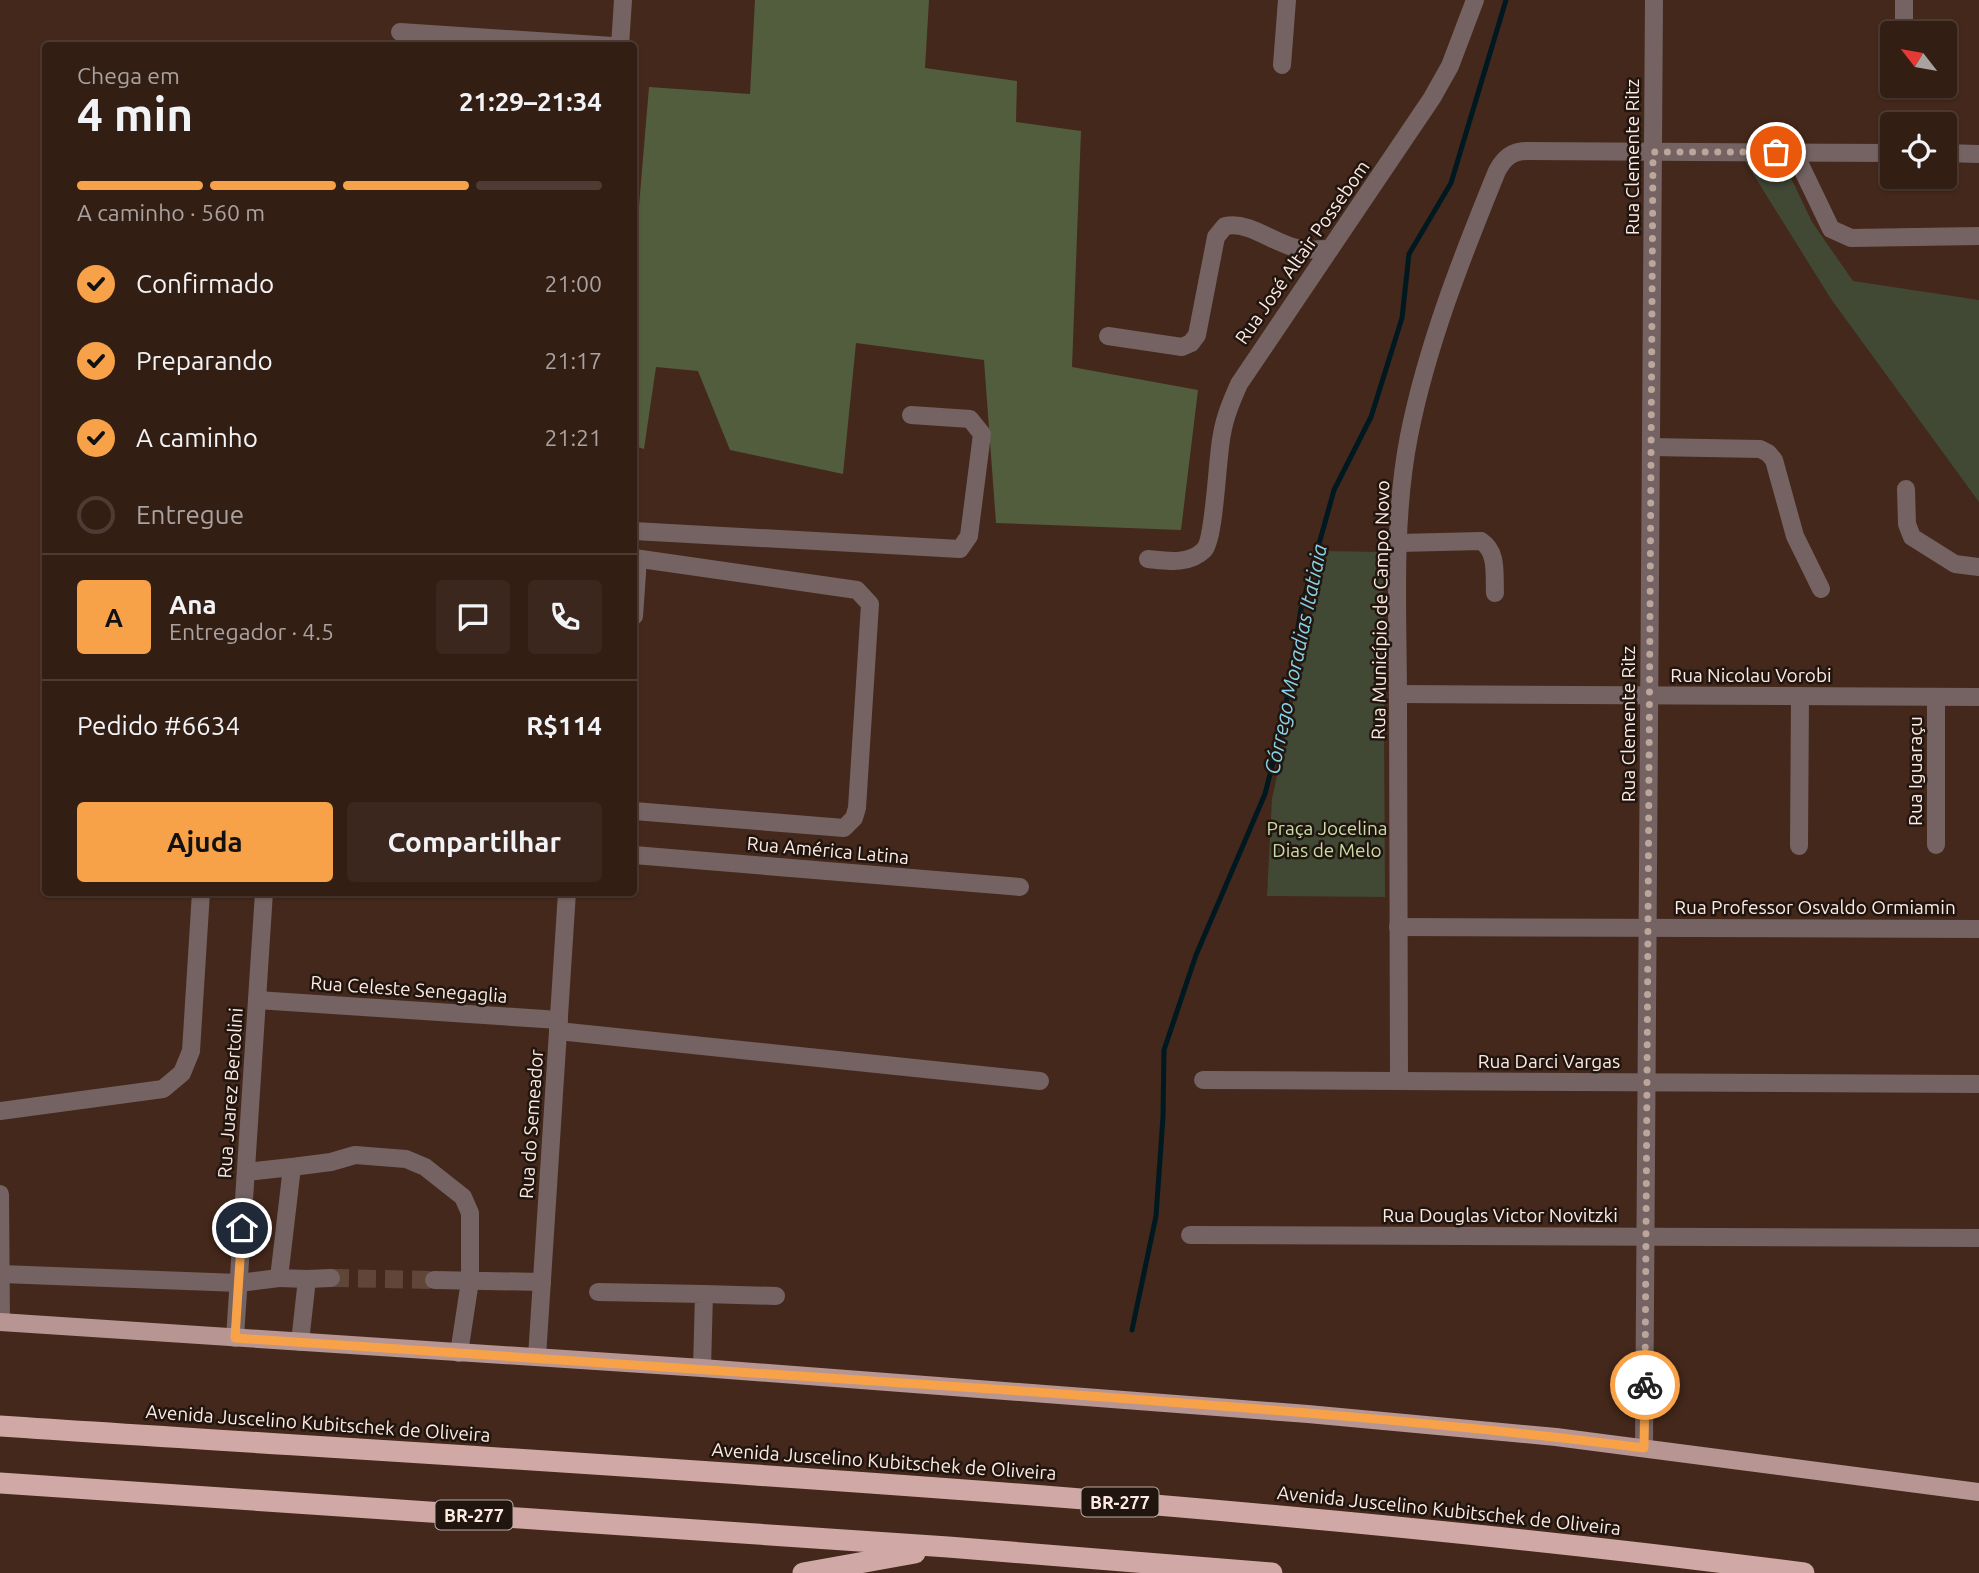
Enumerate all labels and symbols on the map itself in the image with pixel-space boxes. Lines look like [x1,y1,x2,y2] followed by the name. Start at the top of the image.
[1880,21,1956,98] north arrow
[1621,78,1643,235] street label: Rua Clemente Ritz
[1746,122,1806,182] pin
[1230,156,1374,348] street label: Rua José Altair Possebom
[1367,480,1393,740] street label: Rua Município de Campo Novo
[1259,542,1331,776] water label: Córrego Moradias Itatiaia
[1617,645,1639,802] street label: Rua Clemente Ritz
[1670,664,1832,686] street label: Rua Nicolau Vorobi
[1904,716,1926,826] street label: Rua Iguaraçu
[1266,817,1388,861] park label: Praça Jocelina Dias de Melo
[746,832,910,868] street label: Rua América Latina
[1674,896,1956,918] street label: Rua Professor Osvaldo Ormiamin
[310,971,508,1007] street label: Rua Celeste Senegaglia
[213,1007,247,1179] street label: Rua Juarez Bertolini
[515,1048,547,1200] street label: Rua do Semeador
[1478,1050,1620,1072] street label: Rua Darci Vargas
[212,1198,272,1258] pin
[1382,1204,1618,1226] street label: Rua Douglas Victor Novitzki
[1610,1350,1680,1420] courier
[145,1400,491,1446] street label: Avenida Juscelino Kubitschek de Oliveira
[711,1438,1057,1484] street label: Avenida Juscelino Kubitschek de Oliveira
[1276,1481,1622,1539] street label: Avenida Juscelino Kubitschek de Oliveira
[1082,1488,1158,1517] road number: BR-277
[435,1500,512,1530] road number: BR-277

